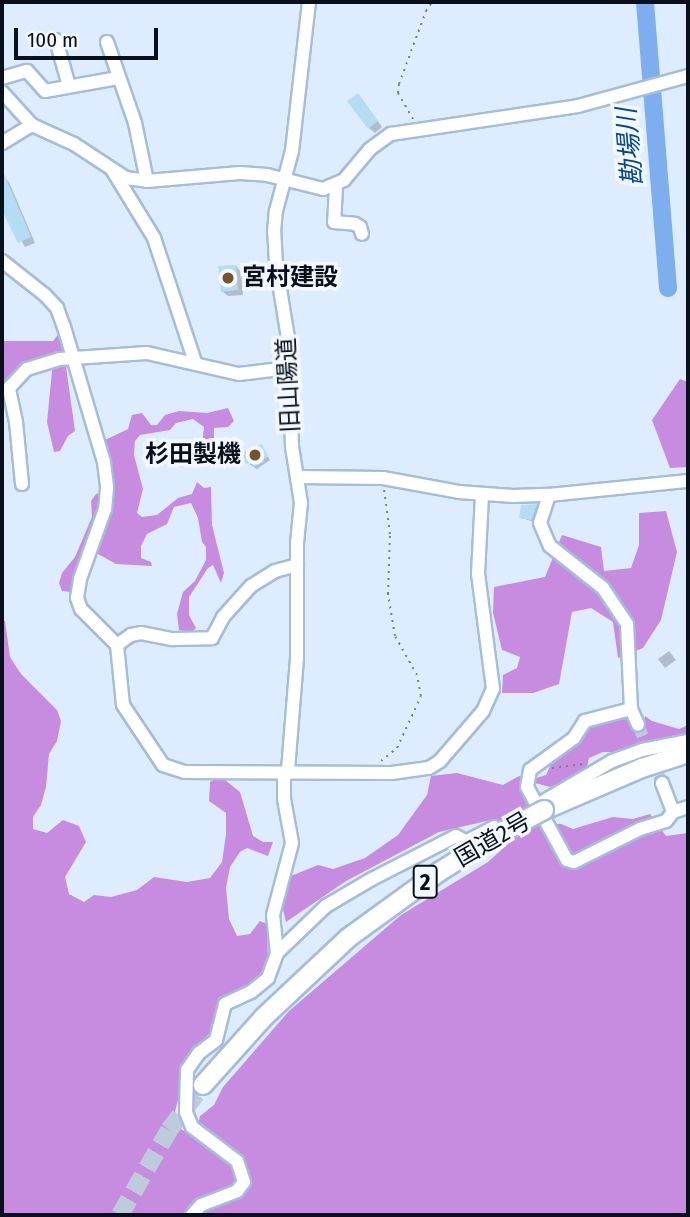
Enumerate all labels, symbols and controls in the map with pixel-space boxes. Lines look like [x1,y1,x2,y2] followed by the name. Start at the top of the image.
[18,14,161,58] scale bar
[27,27,78,53] text: 100 m
[611,107,649,187] water label: 勘場川
[242,264,338,292] place label: 宮村建設
[220,270,236,286] marker: 宮村建設
[272,336,306,434] street label: 旧山陽道
[145,441,241,469] place label: 杉田製機
[247,447,263,463] marker: 杉田製機
[450,807,536,873] street label: 国道2号
[411,862,439,902] road number: 2

